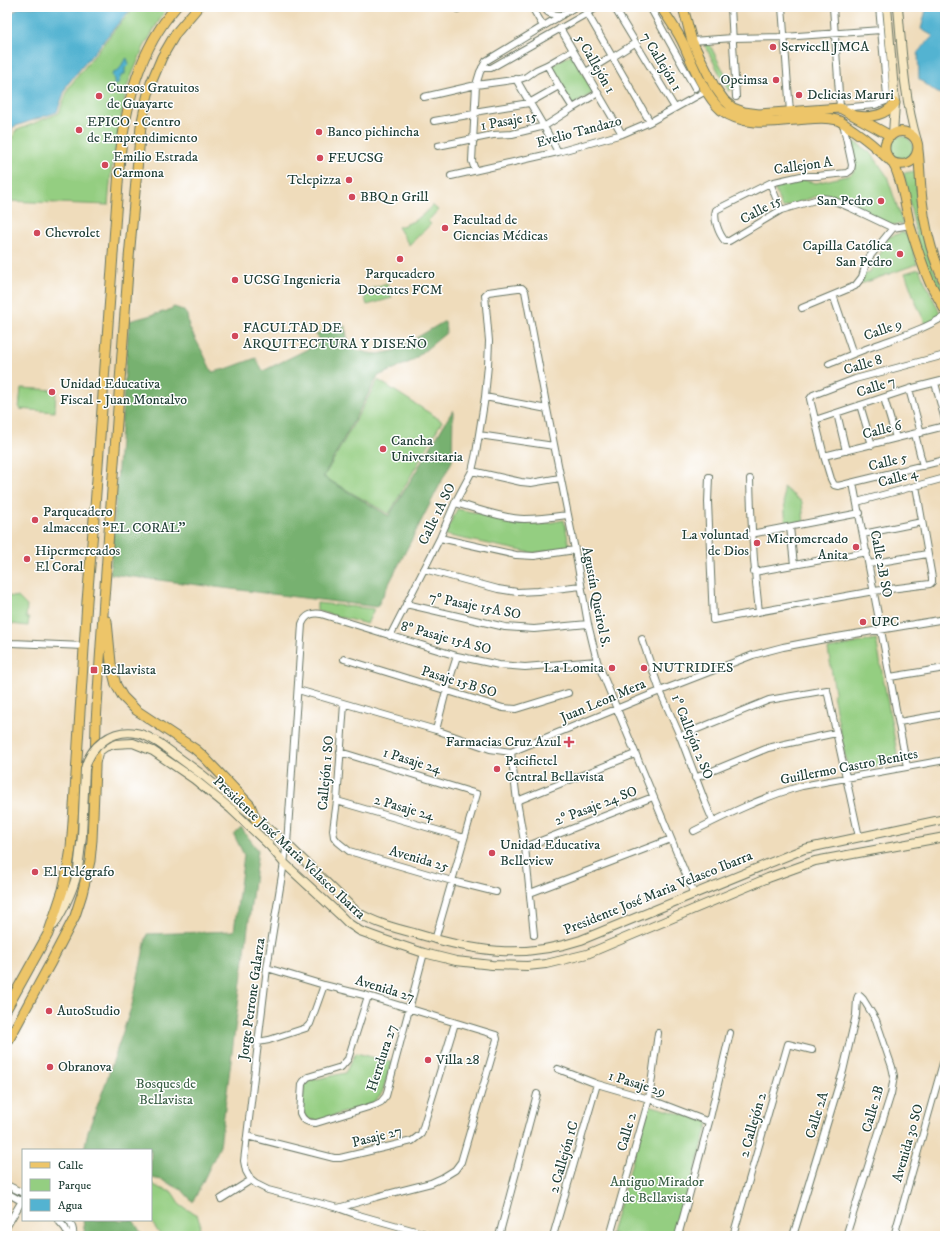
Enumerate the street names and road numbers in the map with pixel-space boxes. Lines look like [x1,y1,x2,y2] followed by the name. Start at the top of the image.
[636,29,686,95] street label: 7 Callejón 1
[571,31,619,97] street label: 5 Callejón 1
[479,107,539,135] street label: 1 Pasaje 15
[534,112,624,152] street label: Evelio Tandazo
[773,153,834,179] street label: Callejon A
[737,192,785,228] street label: Calle 15
[861,315,905,345] street label: Calle 9
[842,351,884,379] street label: Calle 8
[854,372,898,402] street label: Calle 7
[861,416,904,444] street label: Calle 6
[867,448,909,475] street label: Calle 5
[876,464,921,492] street label: Calle 4
[414,480,460,548] street label: Calle 1A SO
[866,529,896,599] street label: Calle 2B SO
[577,545,615,649] street label: Agustín Queirol S.
[427,588,523,624] street label: 7º Pasaje 15A SO
[399,617,493,659] street label: 8º Pasaje 15A SO
[419,662,499,702] street label: Pasaje 15B SO
[556,675,648,728] street label: Juan Leon Mera
[667,692,717,782] street label: 1º Callejón 2 SO
[314,735,338,811] street label: Callejón 1 SO
[381,744,444,779] street label: 1 Pasaje 24
[779,745,920,789] street label: Guillermo Castro Benites
[209,773,369,924] street label: Presidente José Maria Velasco Ibarra
[552,782,640,830] street label: 2º Pasaje 24 SO
[372,791,437,825] street label: 2 Pasaje 24
[387,842,451,876] street label: Avenida 25
[561,847,755,939] street label: Presidente José Maria Velasco Ibarra
[234,937,269,1063] street label: Jorge Perrone Galarza
[353,971,417,1007] street label: Avenida 27
[363,1022,401,1094] street label: Herrdura 27
[606,1067,668,1101] street label: 1 Pasaje 29
[858,1083,888,1135] street label: Calle 2B
[801,1088,833,1141] street label: Calle 2A
[735,1090,771,1160] street label: 2 Callejón 2
[888,1102,928,1184] street label: Avenida 30 SO
[613,1111,641,1153] street label: Calle 2
[545,1119,583,1195] street label: 2 Callejón 1C
[350,1122,404,1152] street label: Pasaje 27

